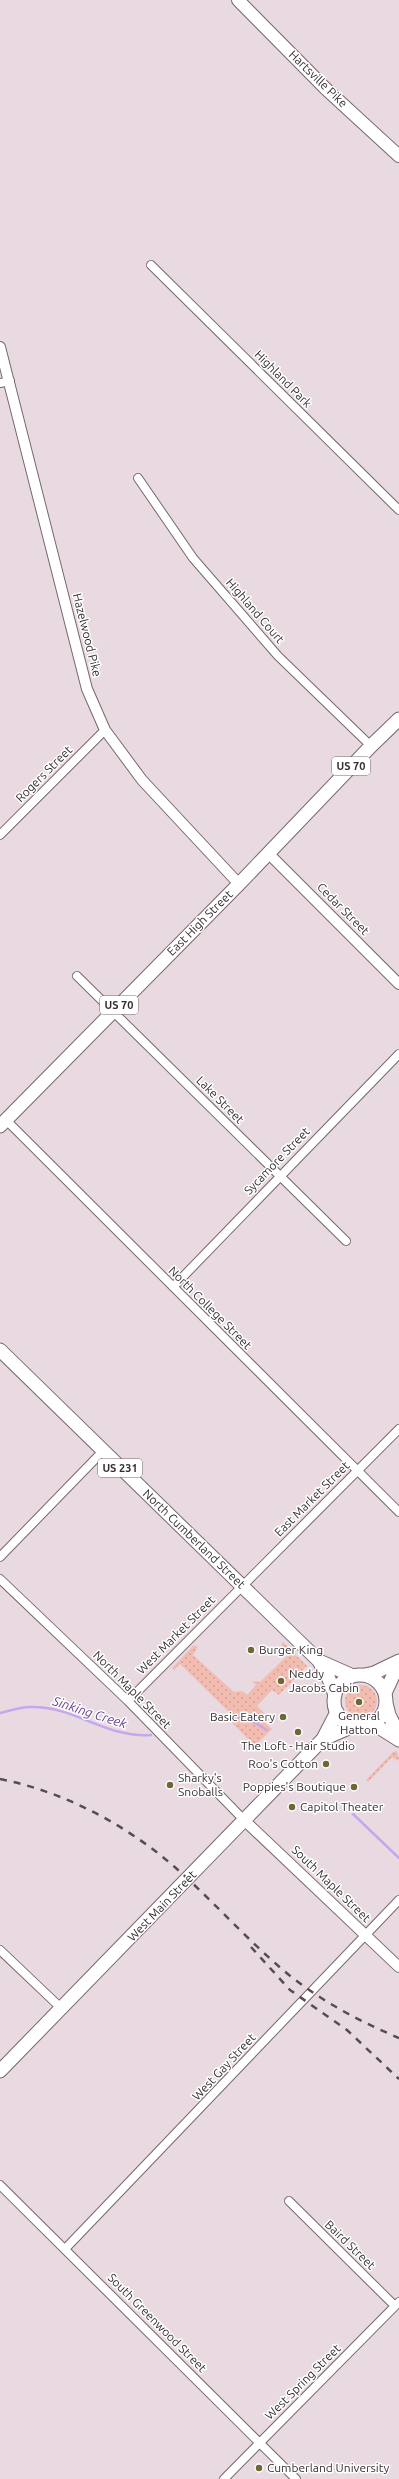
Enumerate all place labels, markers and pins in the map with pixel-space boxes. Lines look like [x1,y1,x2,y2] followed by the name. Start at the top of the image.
[259,1643,323,1656] place label: Burger King
[246,1645,256,1655] marker: Burger King
[289,1667,359,1694] place label: Neddy Jacobs Cabin
[276,1676,286,1686] marker: Neddy Jacobs Cabin
[354,1697,364,1707] marker: General Hatton
[338,1709,380,1736] place label: General Hatton
[210,1710,275,1723] place label: Basic Eatery
[278,1712,288,1722] marker: Basic Eatery
[293,1727,303,1737] marker: The Loft - Hair Studio
[241,1739,355,1752] place label: The Loft - Hair Studio
[248,1757,318,1770] place label: Roo's Cotton
[321,1759,331,1769] marker: Roo's Cotton
[178,1771,223,1798] place label: Sharky's Snoballs
[165,1780,175,1790] marker: Sharky's Snoballs
[243,1780,346,1793] place label: Poppies's Boutique
[349,1782,359,1792] marker: Poppies's Boutique
[300,1800,384,1813] place label: Capitol Theater
[287,1802,297,1812] marker: Capitol Theater
[267,2461,389,2474] place label: Cumberland University
[254,2463,264,2473] marker: Cumberland University

